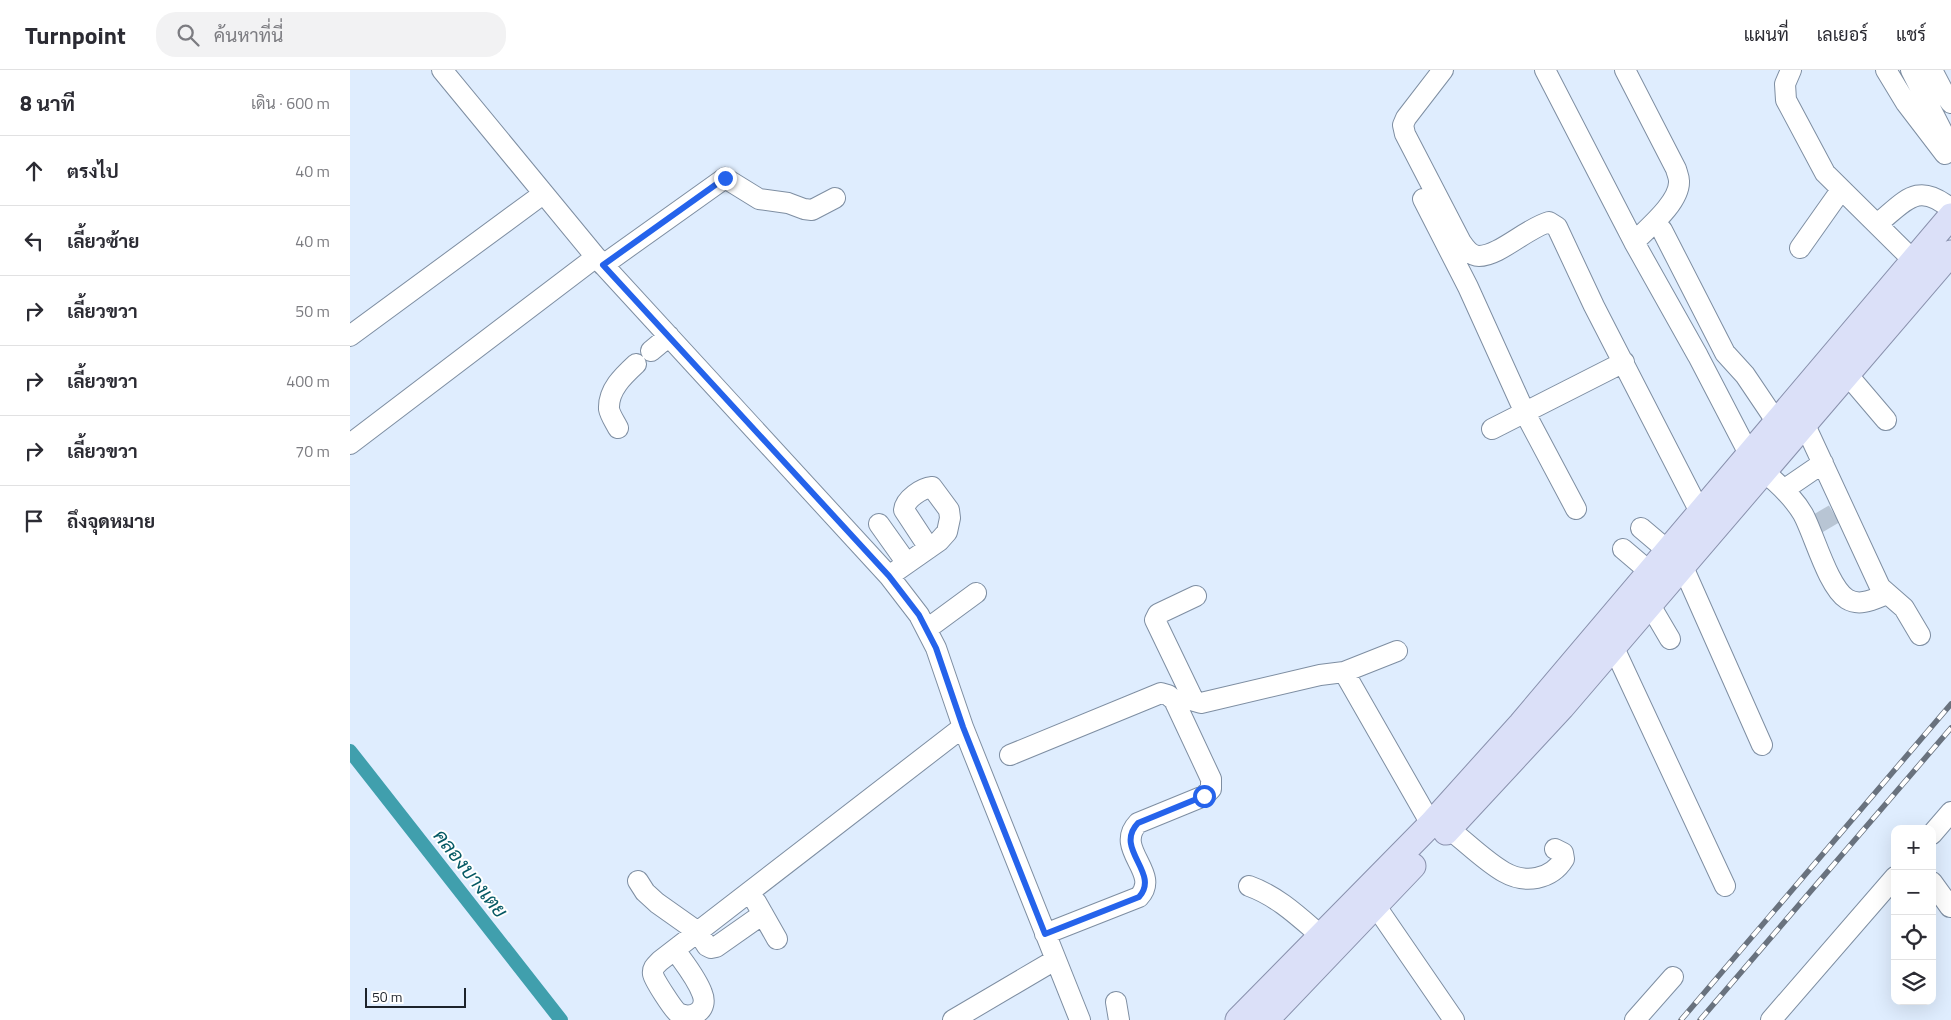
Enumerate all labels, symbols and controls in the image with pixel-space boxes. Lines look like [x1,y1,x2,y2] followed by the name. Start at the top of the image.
[156,12,506,57] search box
[25,17,126,53] text: Turnpoint
[214,20,283,49] text: ค้นหาที่นี่
[174,21,202,49] icon: search
[1744,21,1789,48] text: แผนที่
[1817,21,1868,48] text: เลเยอร์
[1896,21,1926,48] text: แชร์
[20,87,75,119] text: 8 นาที
[251,91,330,115] text: เดิน · 600 m
[67,156,119,185] text: ตรงไป
[20,157,48,185] icon: ahead
[295,159,330,183] text: 40 m
[714,167,737,190] route end
[67,226,139,255] text: เลี้ยวซ้าย
[20,227,48,255] icon: left
[295,229,330,253] text: 40 m
[67,296,138,325] text: เลี้ยวขวา
[20,297,48,325] icon: right
[295,299,330,323] text: 50 m
[67,366,138,395] text: เลี้ยวขวา
[20,367,48,395] icon: right
[286,369,330,393] text: 400 m
[67,436,138,465] text: เลี้ยวขวา
[20,437,48,465] icon: right
[295,439,330,463] text: 70 m
[67,506,155,535] text: ถึงจุดหมาย
[20,507,48,535] icon: arrive
[1193,785,1216,808] route start
[426,822,516,925] water label: คลองบางเตย
[1891,825,1936,1005] map controls
[1891,825,1936,870] button: +
[1891,870,1936,915] button: −
[1891,915,1936,960] button: locate
[1891,960,1936,1005] button: layers
[365,985,466,1008] scale bar
[372,986,402,1007] text: 50 m

